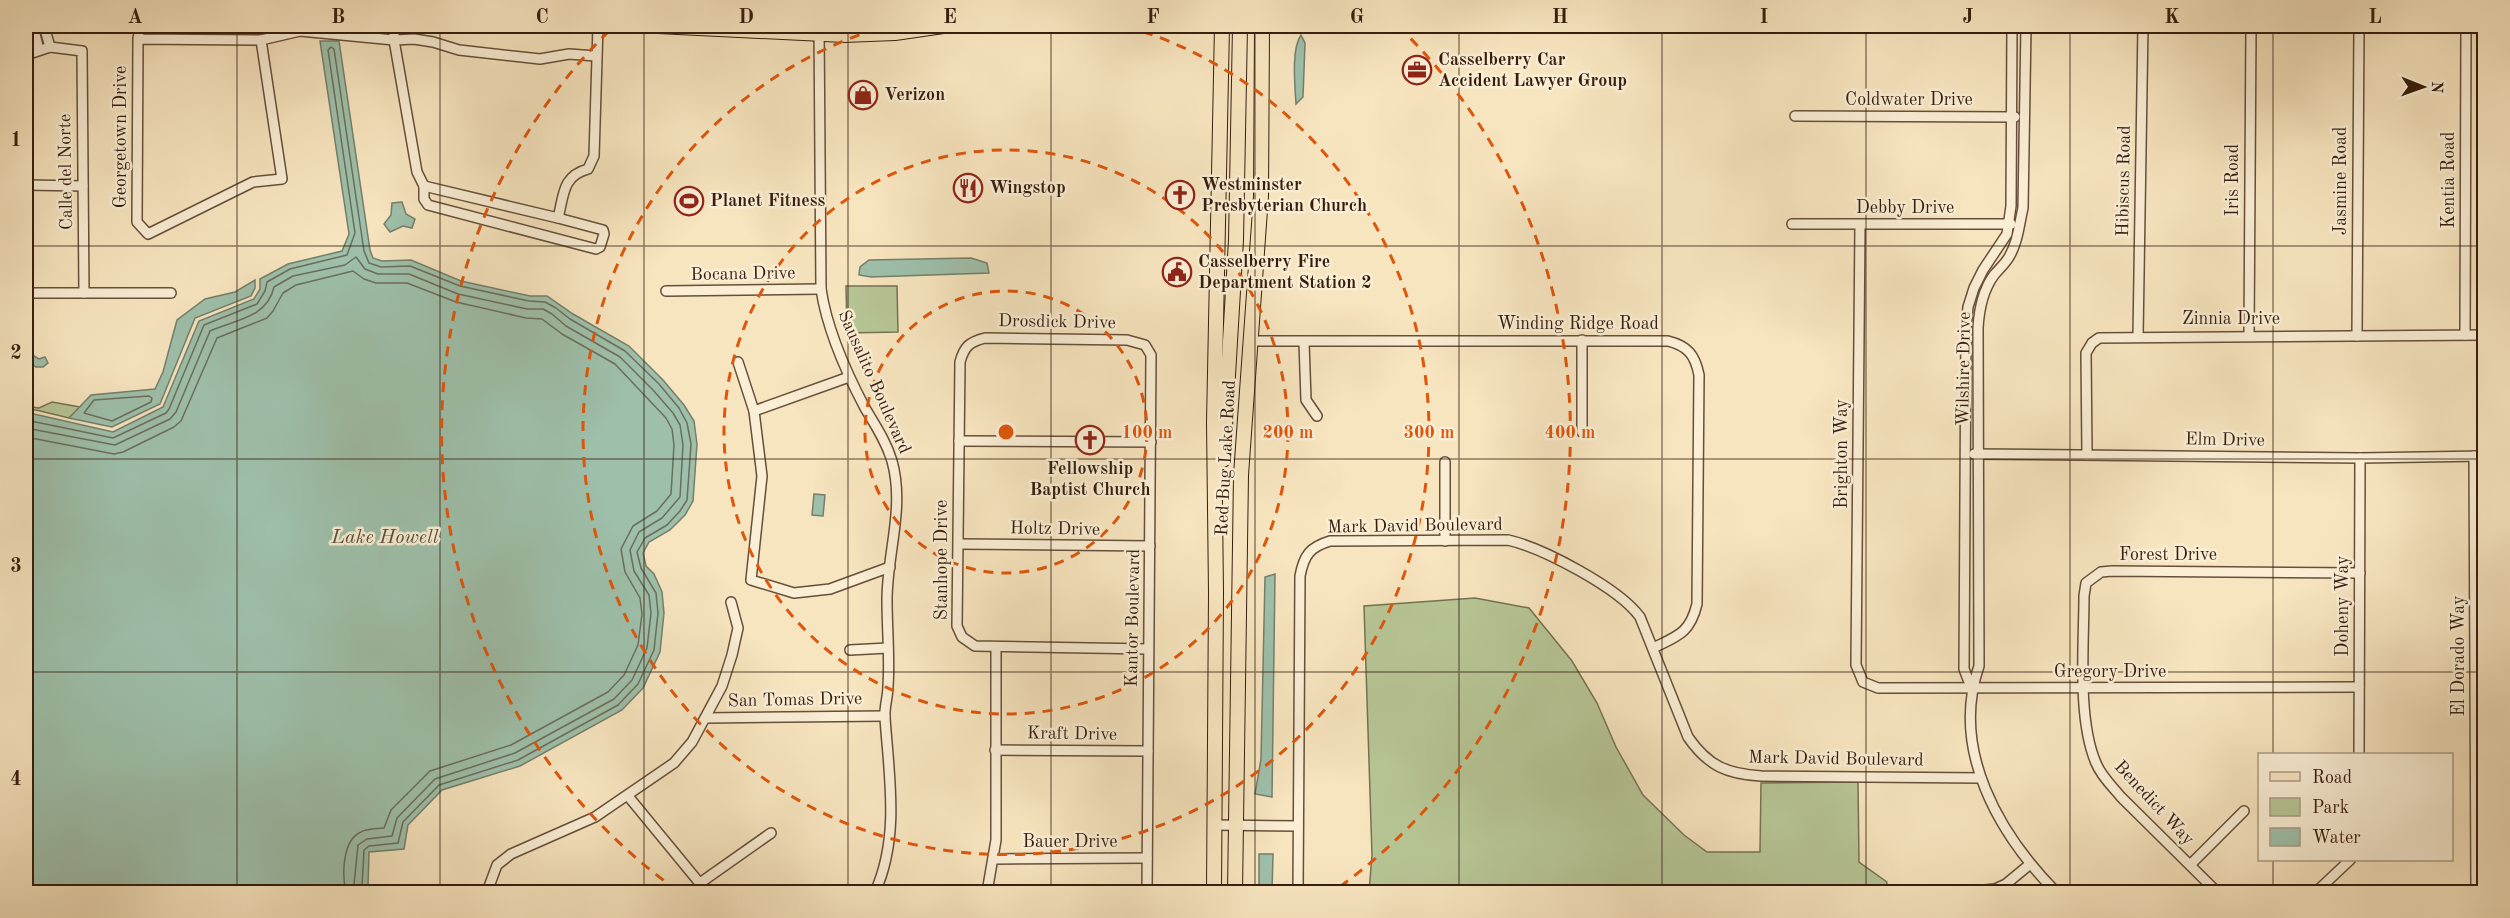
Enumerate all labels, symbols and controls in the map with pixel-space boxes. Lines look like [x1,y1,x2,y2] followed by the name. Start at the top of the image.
[127,8,143,28] text: A
[331,8,345,28] text: B
[535,8,549,28] text: C
[738,8,754,28] text: D
[943,8,957,28] text: E
[1146,8,1160,28] text: F
[1350,8,1364,28] text: G
[1552,8,1568,28] text: H
[1760,8,1768,28] text: I
[1963,8,1974,28] text: J
[2164,8,2180,28] text: K
[2368,8,2382,28] text: L
[1438,51,1627,90] place label: Casselberry Car Accident Lawyer Group
[1401,54,1433,86] office icon: Casselberry Car Accident Lawyer Group
[2393,57,2453,117] north arrow
[112,66,130,208] street label: Georgetown Drive
[847,79,879,111] shop icon: Verizon
[2428,81,2444,94] text: N
[884,86,945,104] place label: Verizon
[1845,91,1973,109] street label: Coldwater Drive
[56,114,76,230] street label: Calle del Norte
[2114,125,2134,237] street label: Hibiscus Road
[2332,127,2350,235] street label: Jasmine Road
[10,131,22,151] text: 1
[2440,132,2458,228] street label: Kentia Road
[2224,144,2242,216] street label: Iris Road
[952,172,984,204] restaurant icon: Wingstop
[1201,176,1367,215] place label: Westminster Presbyterian Church
[989,179,1066,197] place label: Wingstop
[1164,179,1196,211] church icon: Westminster Presbyterian Church
[673,185,705,217] sports icon: Planet Fitness
[710,192,826,210] place label: Planet Fitness
[1856,199,1954,217] street label: Debby Drive
[1198,253,1372,292] place label: Casselberry Fire Department Station 2
[1161,256,1193,288] public building icon: Casselberry Fire Department Station 2
[690,264,796,284] street label: Bocana Drive
[834,307,914,457] street label: Sausalito Boulevard
[2182,310,2280,328] street label: Zinnia Drive
[998,312,1116,332] street label: Drosdick Drive
[1954,312,1974,426] street label: Wilshire Drive
[1497,315,1659,333] street label: Winding Ridge Road
[10,344,22,364] text: 2
[1213,380,1239,536] street label: Red Bug Lake Road
[1833,398,1851,509] street label: Brighton Way
[996,422,1016,442] centre of rings
[1074,424,1106,456] church icon: Fellowship Baptist Church
[1122,424,1172,442] text: 100 m
[1263,424,1313,442] text: 200 m
[1404,424,1454,442] text: 300 m
[1545,424,1595,442] text: 400 m
[2185,430,2265,450] street label: Elm Drive
[1029,460,1151,499] place label: Fellowship Baptist Church
[933,500,951,620] street label: Stanhope Drive
[1327,515,1503,537] street label: Mark David Boulevard
[1010,519,1100,539] street label: Holtz Drive
[330,528,439,548] water label: Lake Howell
[2119,546,2217,564] street label: Forest Drive
[1123,549,1143,687] street label: Kantor Boulevard
[2334,555,2352,657] street label: Doheny Way
[10,557,22,577] text: 3
[2450,595,2468,716] street label: El Dorado Way
[2054,663,2166,681] street label: Gregory Drive
[728,690,862,710] street label: San Tomas Drive
[1027,724,1117,744] street label: Kraft Drive
[1748,748,1924,770] street label: Mark David Boulevard
[2258,753,2453,861] legend
[2111,757,2198,849] street label: Benedict Way
[2312,769,2352,787] text: Road
[10,770,22,790] text: 4
[2312,799,2349,817] text: Park
[2312,829,2361,847] text: Water
[1023,833,1117,851] street label: Bauer Drive

